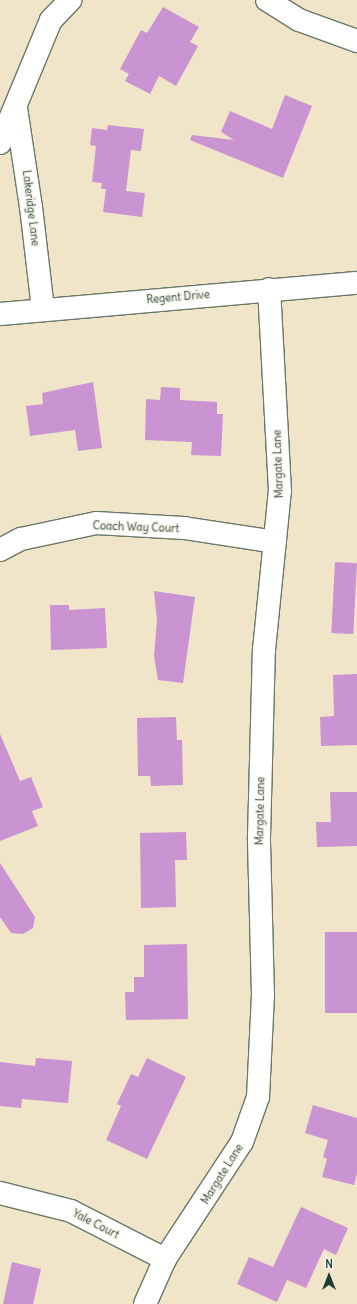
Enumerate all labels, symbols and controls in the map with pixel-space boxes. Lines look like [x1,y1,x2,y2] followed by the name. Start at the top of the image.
[20,169,42,247] street label: Lakeridge Lane
[146,288,210,306] street label: Regent Drive
[270,430,286,498] street label: Margate Lane
[92,519,180,535] street label: Coach Way Court
[253,777,267,845] street label: Margate Lane
[198,1141,246,1207] street label: Margate Lane
[70,1207,122,1241] street label: Yale Court
[309,1256,349,1296] north arrow
[325,1257,333,1271] text: N

